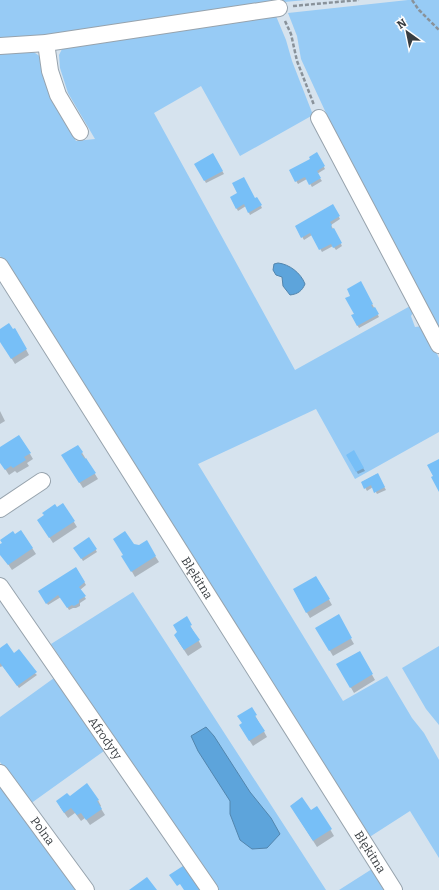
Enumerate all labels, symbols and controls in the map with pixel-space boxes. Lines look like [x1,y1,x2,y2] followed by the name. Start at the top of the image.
[387,12,427,52] north arrow
[395,16,409,32] text: N
[179,554,216,602] street label: Błękitna
[86,714,125,763] street label: Afrodyty
[28,814,58,848] street label: Polna
[351,828,389,876] street label: Błękitna

